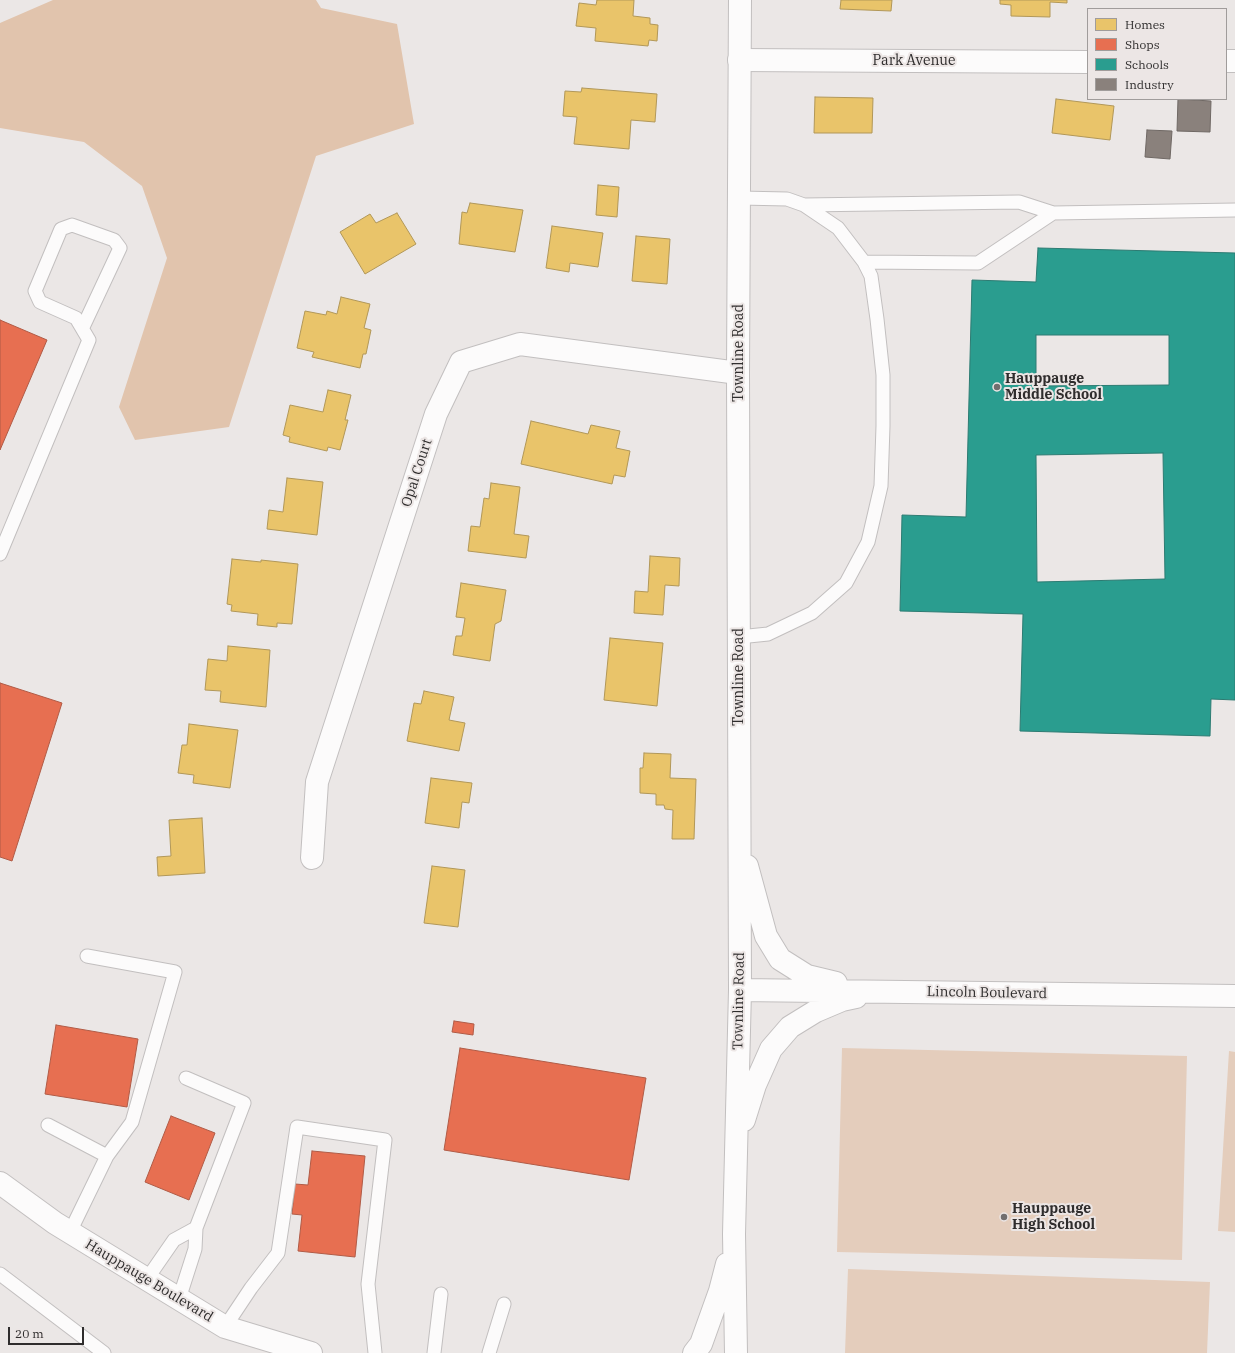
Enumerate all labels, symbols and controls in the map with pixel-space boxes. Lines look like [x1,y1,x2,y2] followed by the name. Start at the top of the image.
[1087,8,1227,100] legend
[1125,17,1165,32] text: Homes
[1125,37,1160,52] text: Shops
[872,53,956,69] street label: Park Avenue
[1125,57,1169,72] text: Schools
[1125,77,1174,92] text: Industry
[731,304,747,402] street label: Townline Road
[1005,371,1102,404] place label: Hauppauge Middle School
[992,382,1002,392] marker: Hauppauge Middle School
[398,437,436,509] street label: Opal Court
[731,628,747,726] street label: Townline Road
[730,952,748,1050] street label: Townline Road
[927,984,1047,1002] street label: Lincoln Boulevard
[1012,1201,1095,1234] place label: Hauppauge High School
[999,1212,1009,1222] marker: Hauppauge High School
[82,1236,216,1326] street label: Hauppauge Boulevard
[10,1319,86,1345] scale bar
[15,1326,44,1341] text: 20 m

